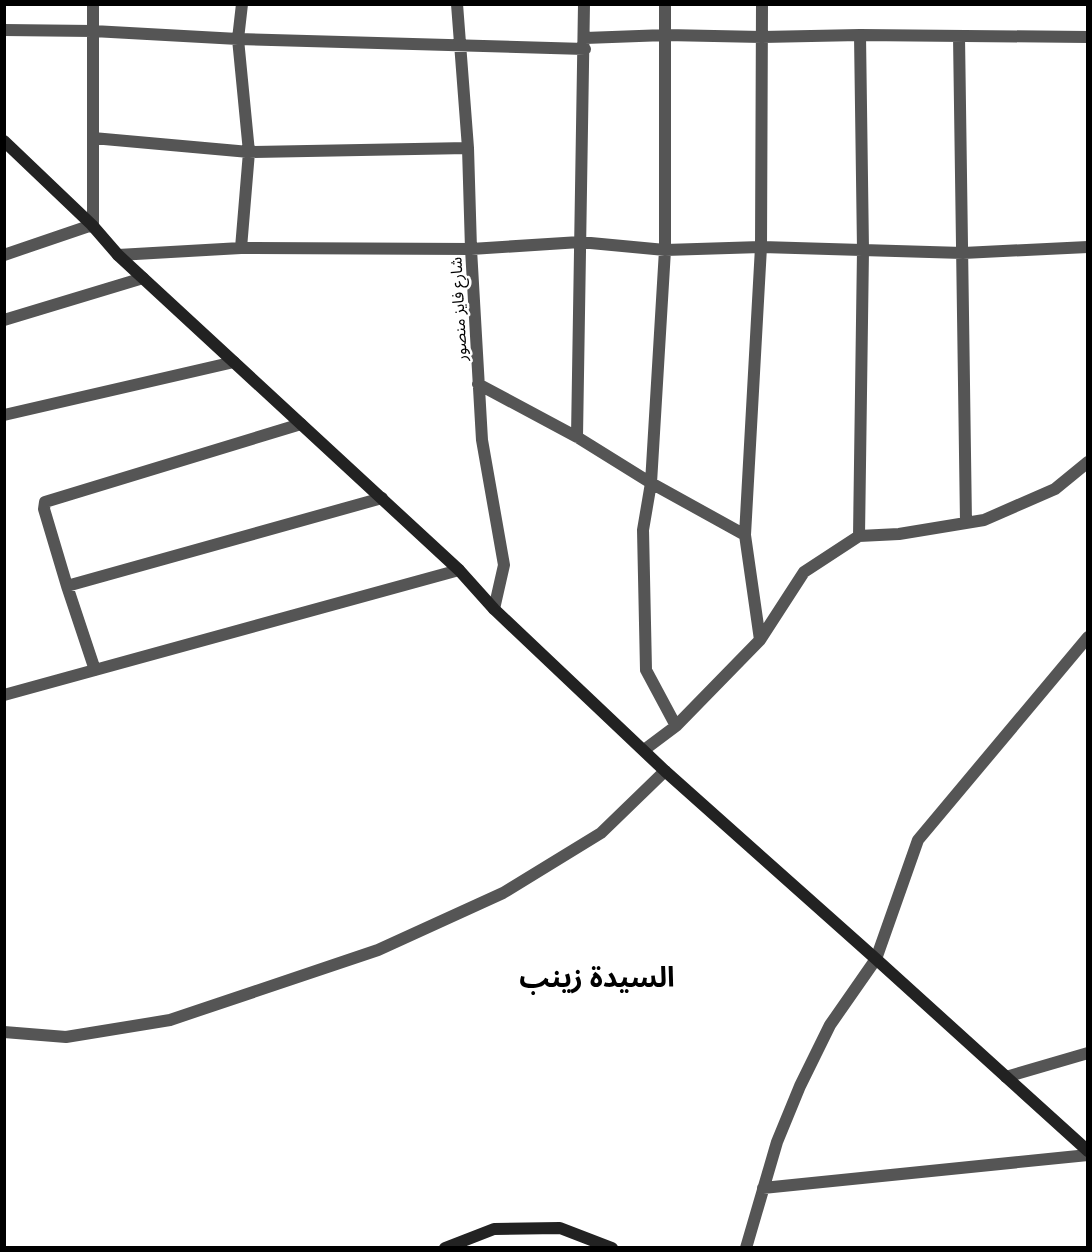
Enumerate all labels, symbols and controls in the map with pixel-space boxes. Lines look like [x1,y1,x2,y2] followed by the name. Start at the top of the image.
[447,256,474,362] street label: شارع فايز منصور
[519,962,675,998] district label: السيدة زينب

